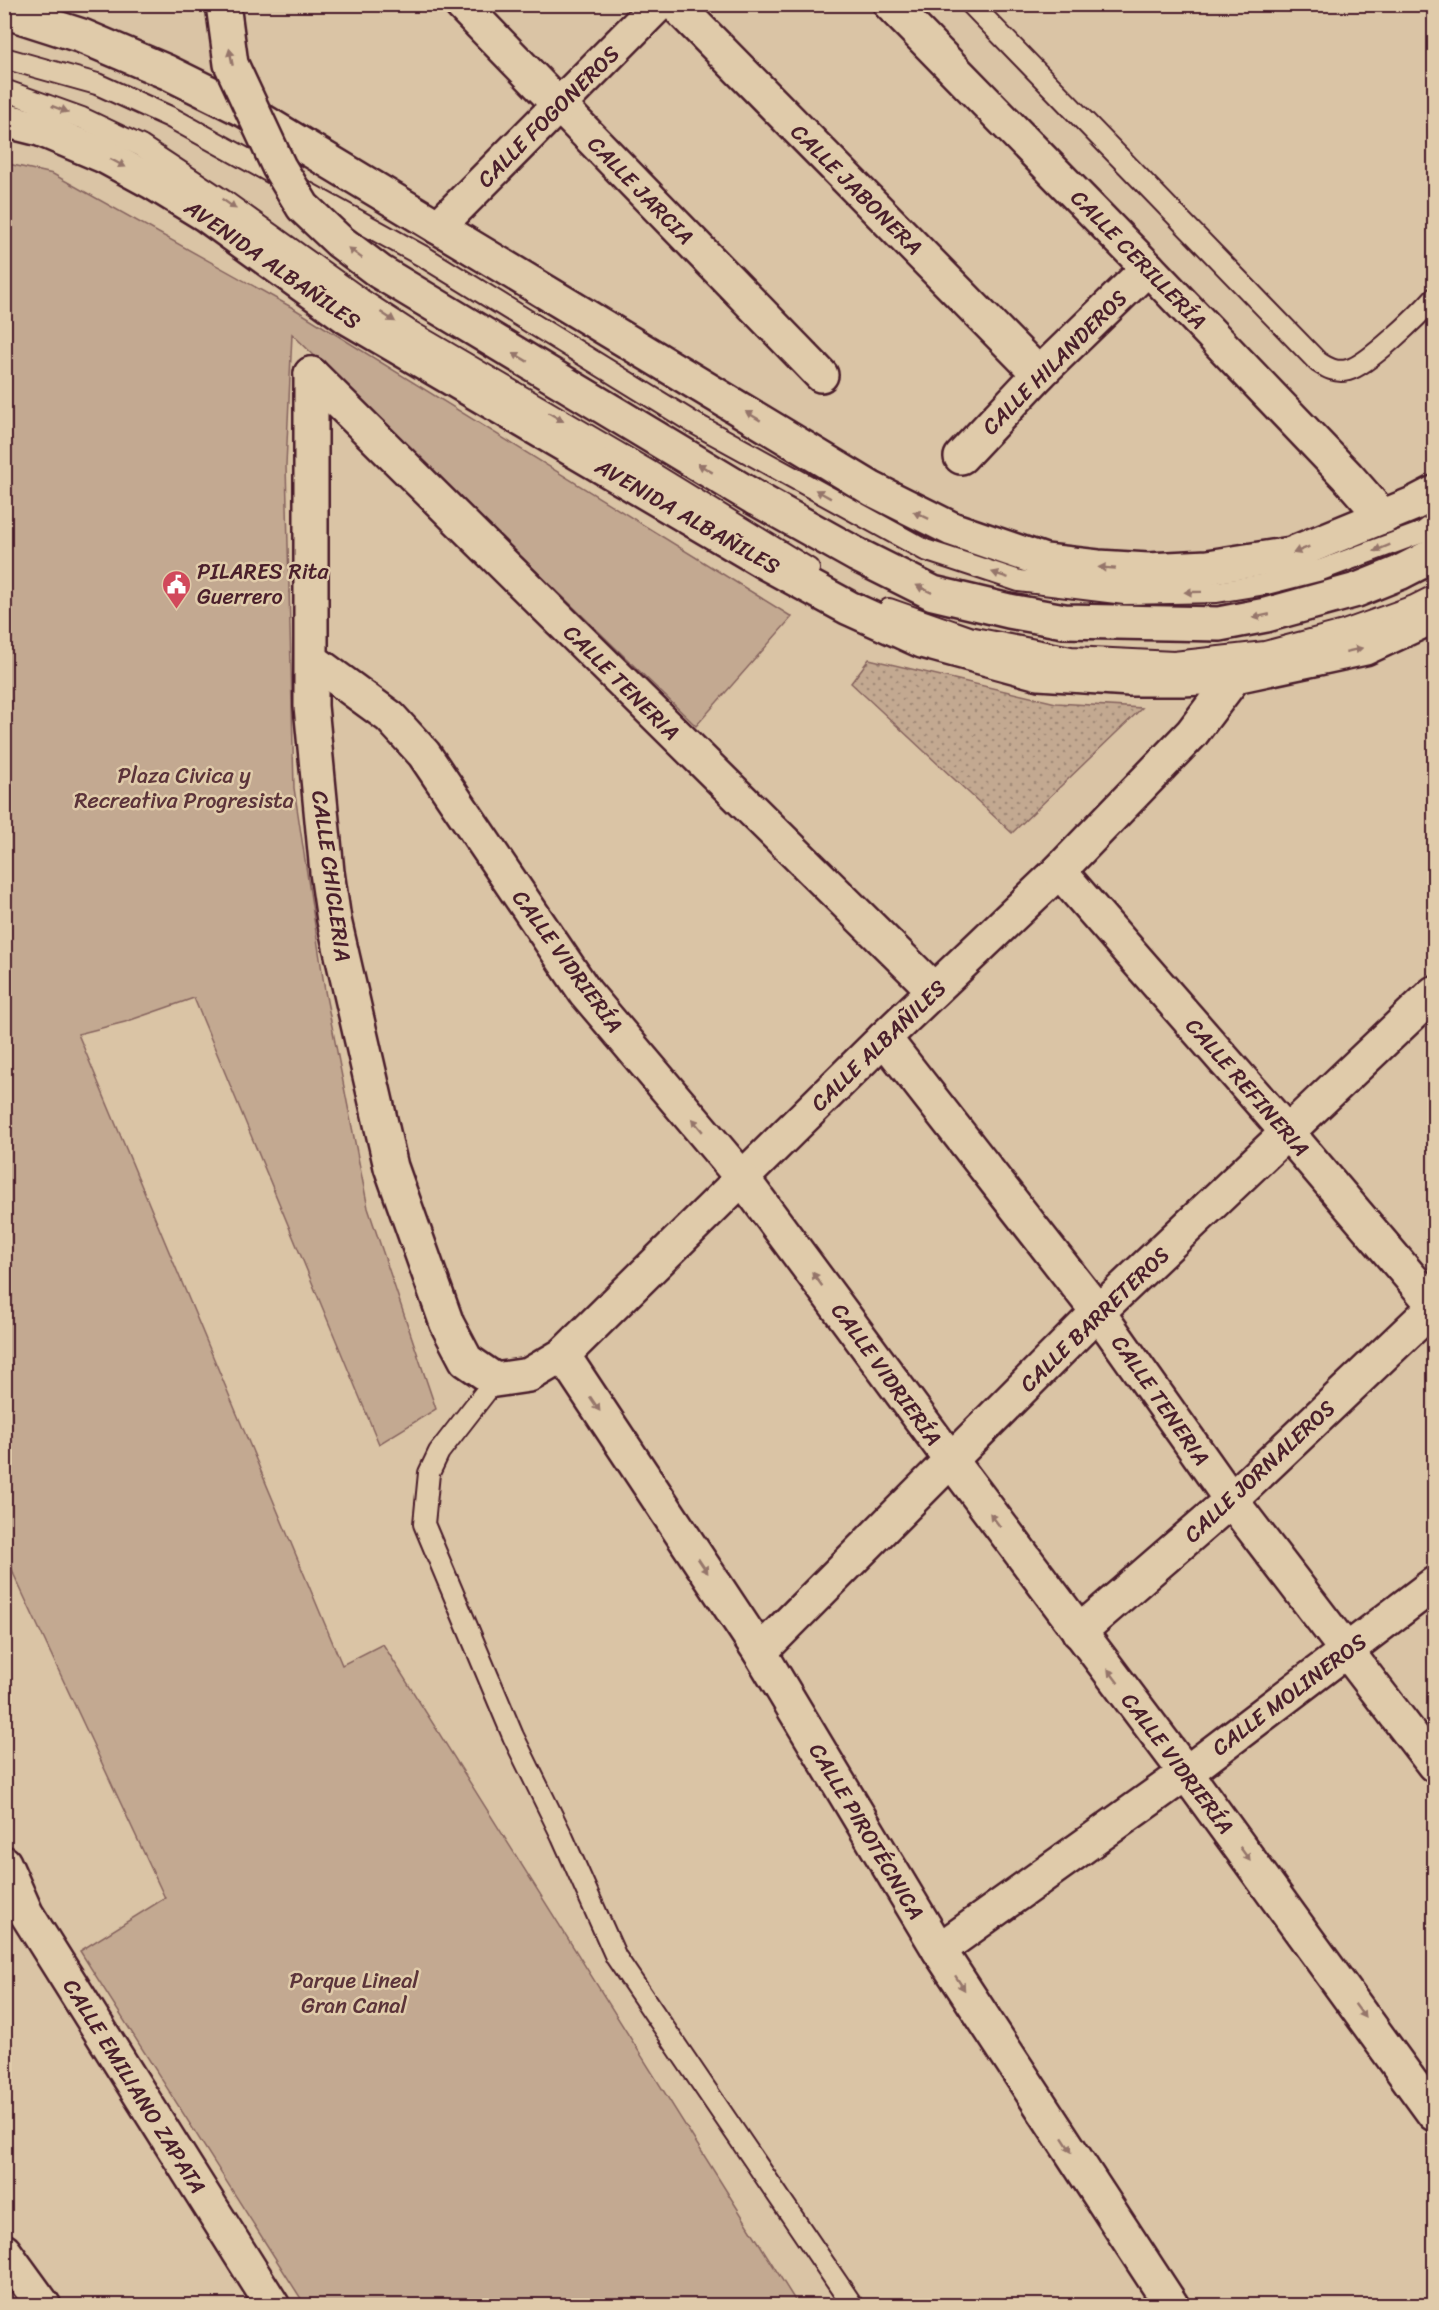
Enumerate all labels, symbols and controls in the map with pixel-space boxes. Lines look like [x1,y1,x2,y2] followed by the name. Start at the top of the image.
[467,35,629,197] street label: CALLE FOGONEROS
[226,47,235,66] one-way arrow
[51,105,69,114] one-way arrow
[781,114,932,265] street label: CALLE JABONERA
[578,126,703,254] street label: CALLE JARCIA
[109,158,126,168] one-way arrow
[1061,180,1216,339] street label: CALLE CERILLERÍA
[175,188,369,340] street label: AVENIDA ALBAÑILES
[221,198,237,210] one-way arrow
[347,247,363,260] one-way arrow
[972,280,1137,445] street label: CALLE HILANDEROS
[380,311,396,323] one-way arrow
[511,352,528,362] one-way arrow
[548,411,564,422] one-way arrow
[745,411,761,422] one-way arrow
[587,447,788,585] street label: AVENIDA ALBAÑILES
[697,463,713,474] one-way arrow
[814,489,831,499] one-way arrow
[913,510,930,519] one-way arrow
[1373,544,1391,553] one-way arrow
[1291,545,1309,555] one-way arrow
[197,552,329,616] place label: PILARES Rita Guerrero
[1098,563,1117,572] one-way arrow
[160,568,192,610] public building icon: PILARES Rita Guerrero
[991,569,1009,579] one-way arrow
[916,584,933,593] one-way arrow
[1184,588,1203,597] one-way arrow
[1252,611,1270,621] one-way arrow
[554,615,689,750] street label: CALLE TENERIA
[1345,645,1364,655] one-way arrow
[74,756,294,820] park label: Plaza Civica y Recreativa Progresista
[300,788,363,964] street label: CALLE CHICLERIA
[502,881,633,1041] street label: CALLE VIDRIERÍA
[801,970,956,1121] street label: CALLE ALBAÑILES
[1176,1009,1320,1166] street label: CALLE REFINERIA
[691,1118,704,1133] one-way arrow
[1010,1237,1179,1402] street label: CALLE BARRETEROS
[810,1271,823,1287] one-way arrow
[821,1294,952,1454] street label: CALLE VIDRIERÍA
[1101,1327,1220,1474] street label: CALLE TENERIA
[1174,1390,1344,1552] street label: CALLE JORNALEROS
[589,1396,600,1412] one-way arrow
[990,1512,1002,1527] one-way arrow
[697,1558,709,1574] one-way arrow
[1203,1623,1376,1766] street label: CALLE MOLINEROS
[1107,1668,1119,1683] one-way arrow
[1111,1684,1244,1843] street label: CALLE VIDRIERÍA
[798,1735,935,1927] street label: CALLE PIROTÉCNICA
[1239,1845,1251,1861] one-way arrow
[289,1961,419,2025] park label: Parque Lineal Gran Canal
[52,1971,217,2202] street label: CALLE EMILIANO ZAPATA
[954,1974,966,1990] one-way arrow
[1354,2003,1366,2019] one-way arrow
[1061,2137,1073,2153] one-way arrow

